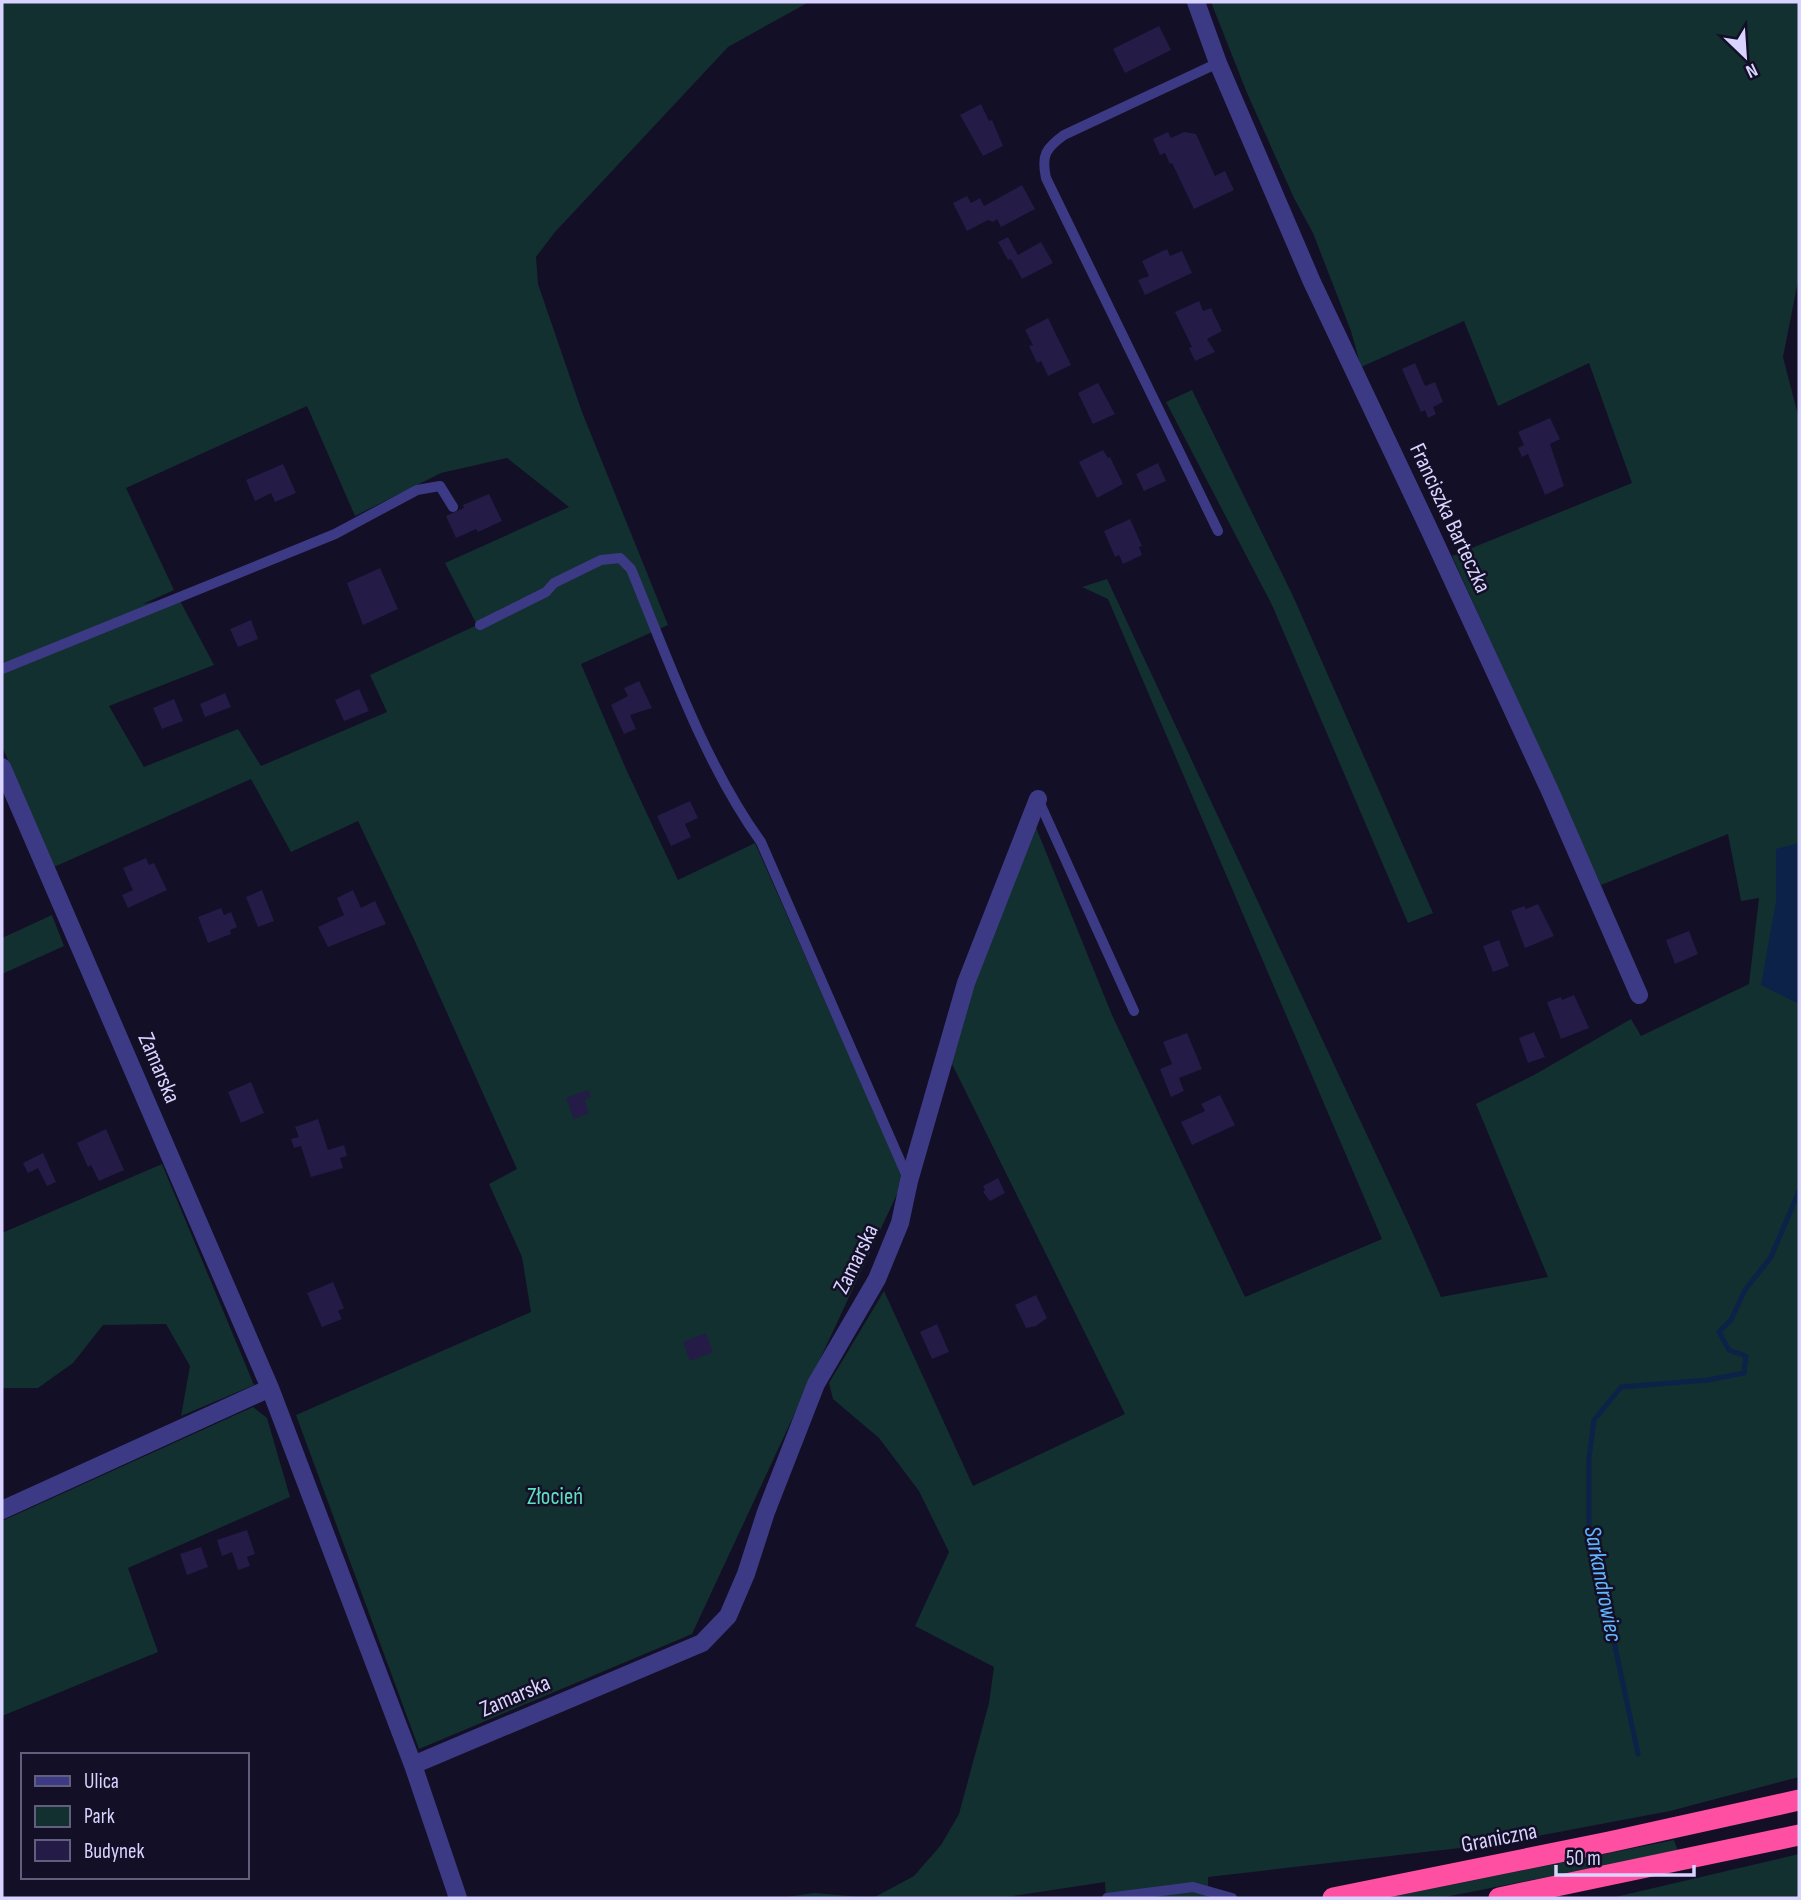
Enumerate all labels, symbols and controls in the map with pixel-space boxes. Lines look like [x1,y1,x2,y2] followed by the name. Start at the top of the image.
[1710,21,1780,91] north arrow
[1742,57,1761,83] text: N
[1403,439,1497,597] street label: Franciszka Barteczka
[132,1029,186,1107] street label: Zamarska
[827,1220,885,1298] street label: Zamarska
[527,1483,583,1511] park label: Złocień
[1578,1524,1629,1645] water label: Sarkandrowiec
[476,1669,554,1723] street label: Zamarska
[21,1753,248,1879] legend
[84,1769,119,1794] text: Ulica
[84,1804,115,1829] text: Park
[1459,1817,1539,1859] street label: Graniczna
[1556,1834,1694,1878] scale bar
[84,1839,144,1864] text: Budynek
[1566,1846,1601,1871] text: 50 m

